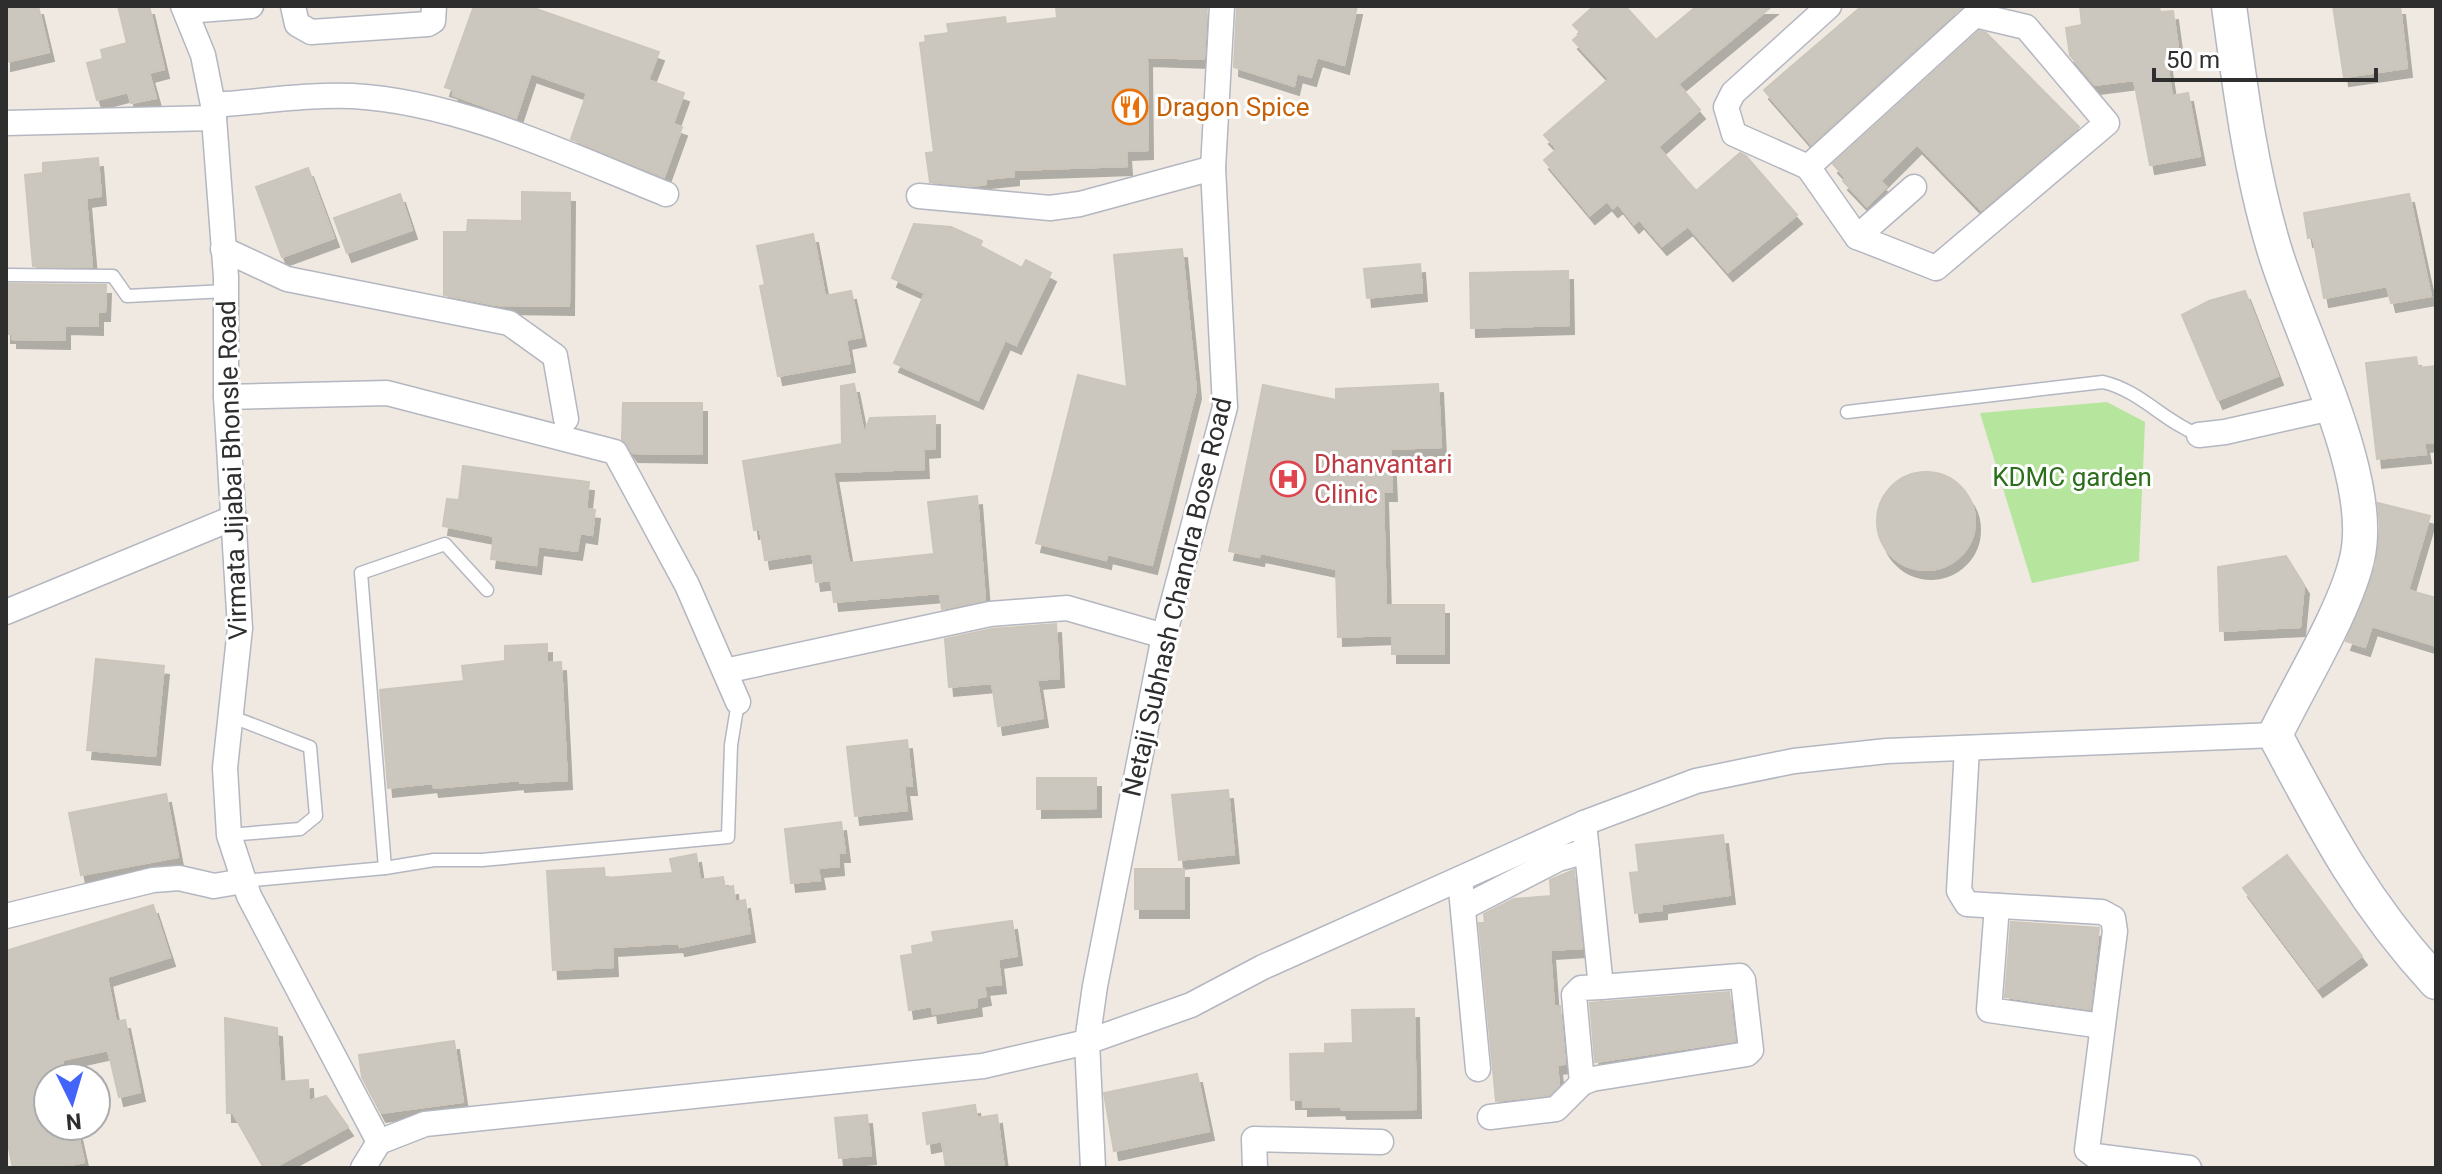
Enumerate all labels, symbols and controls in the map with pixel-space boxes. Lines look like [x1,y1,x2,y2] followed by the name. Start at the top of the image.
[2154,32,2376,82] scale bar
[2166,46,2220,74] text: 50 m
[1111,88,1149,126] restaurant icon: Dragon Spice
[1156,92,1310,122] place label: Dragon Spice
[211,300,253,640] street label: Virmata Jijabai Bhonsle Road
[1116,395,1238,799] street label: Netaji Subhash Chandra Bose Road
[1314,449,1453,509] place label: Dhanvantari Clinic
[1269,460,1307,498] hospital icon: Dhanvantari Clinic
[1992,462,2152,492] park label: KDMC garden
[32,1062,112,1142] north arrow
[65,1108,83,1135] text: N

